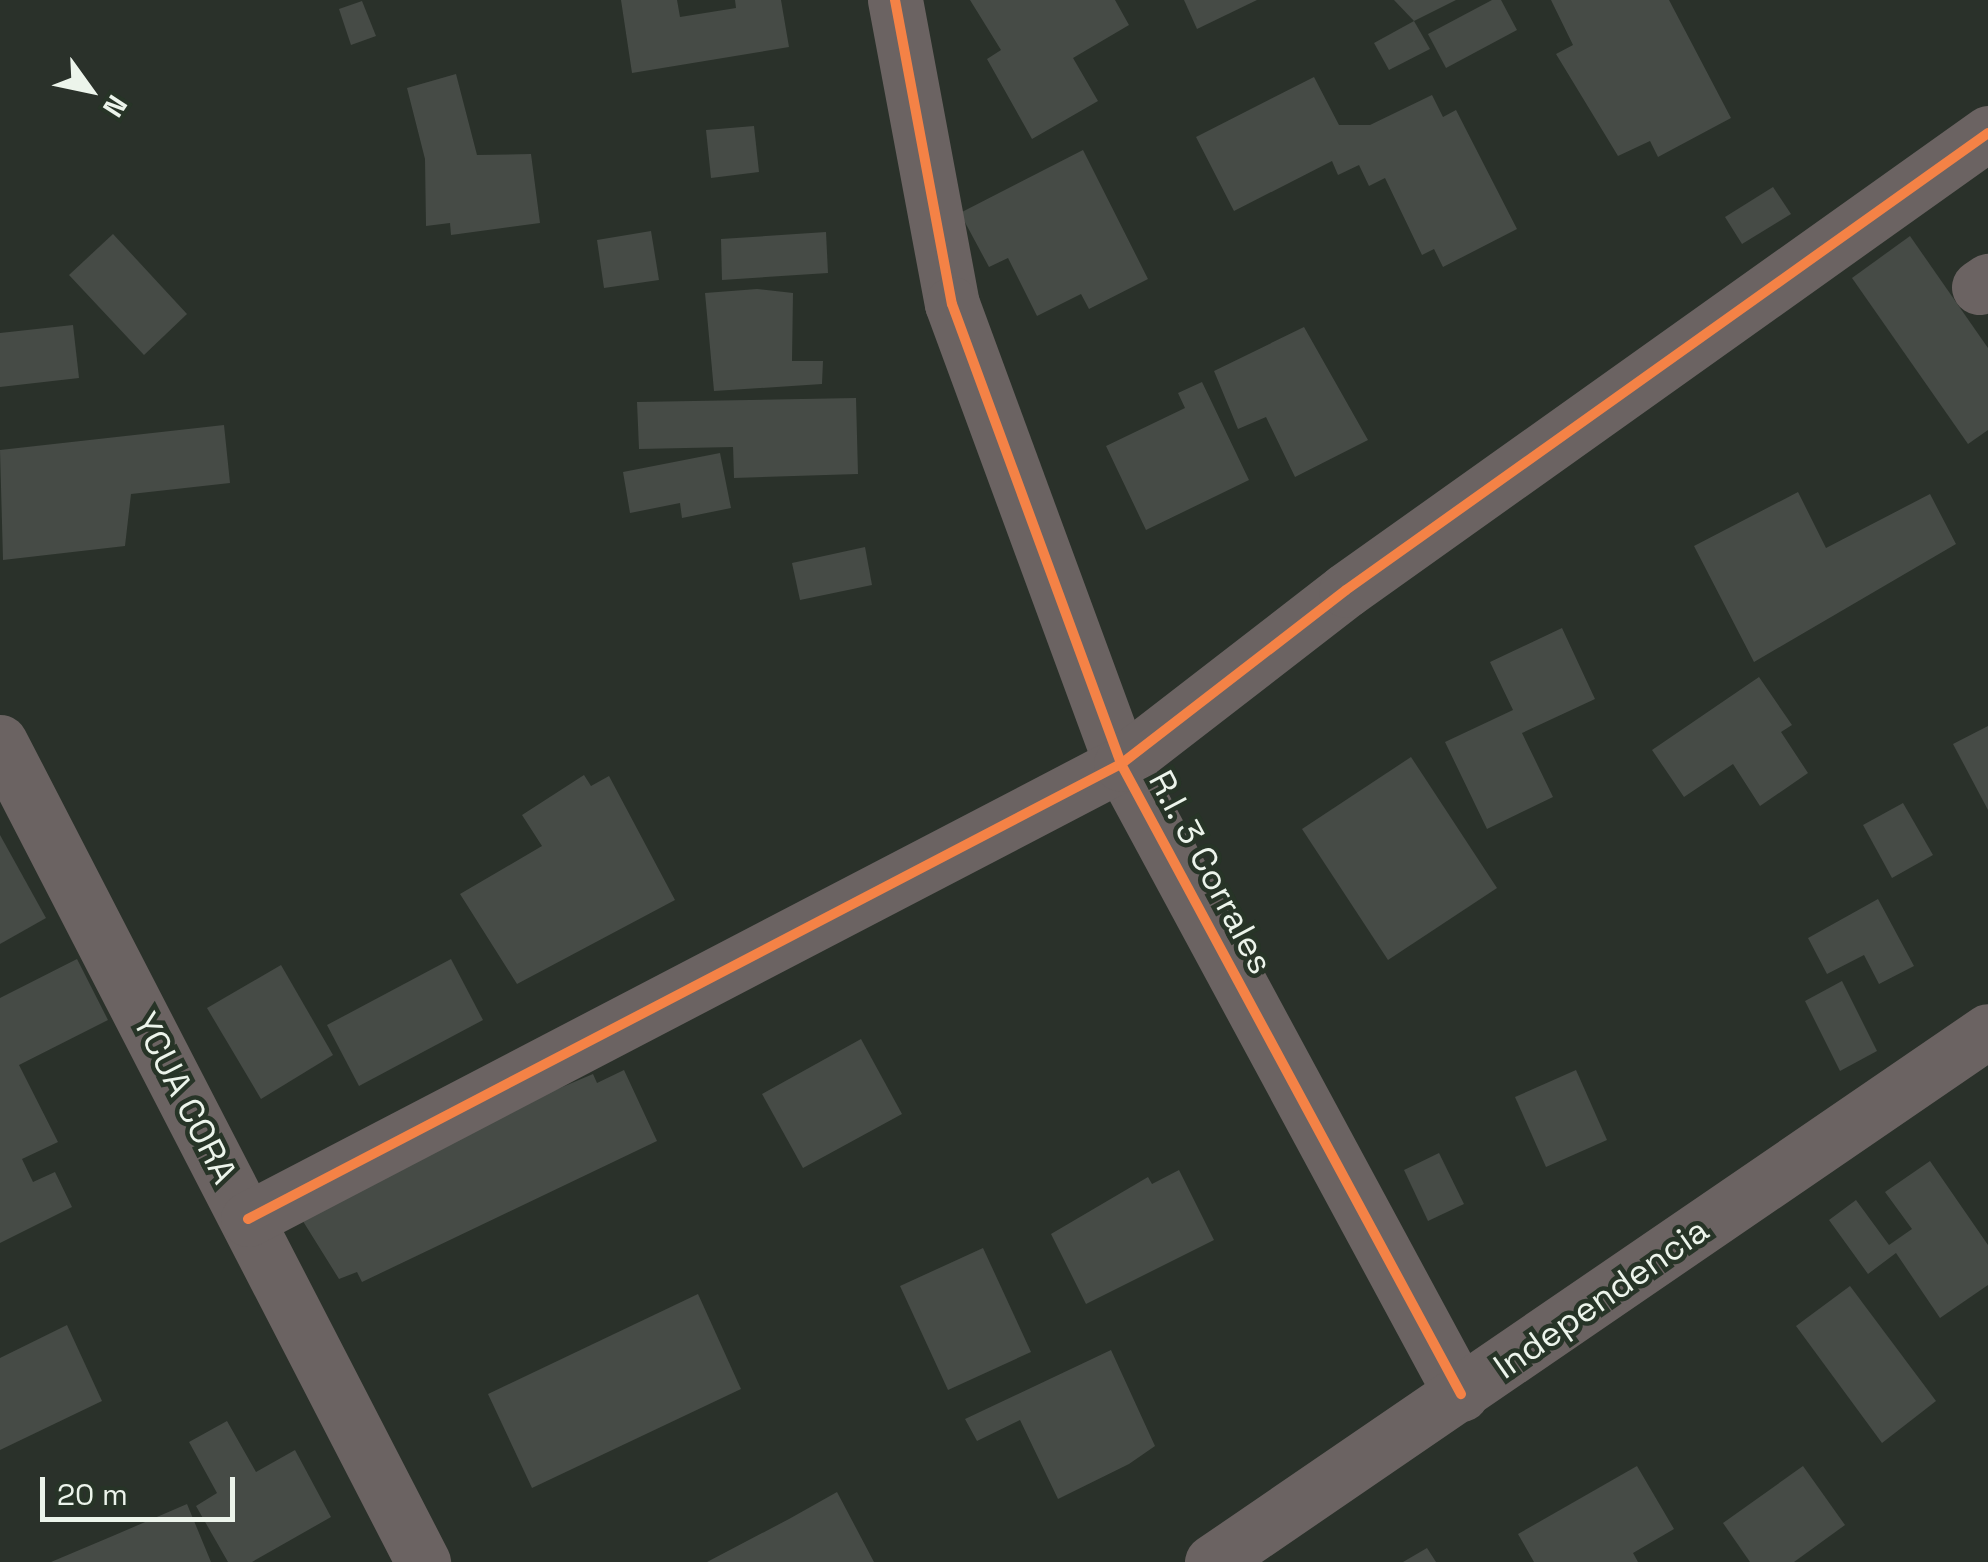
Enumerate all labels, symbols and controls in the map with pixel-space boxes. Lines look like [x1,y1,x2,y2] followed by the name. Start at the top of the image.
[40,40,140,140] north arrow
[95,89,135,124] text: N
[1140,763,1282,981] street label: R.I. 3 Corrales
[124,1005,246,1191] street label: YCUA CORA
[1486,1208,1716,1388] street label: Independencia
[45,1457,240,1519] scale bar
[57,1475,128,1514] text: 20 m

